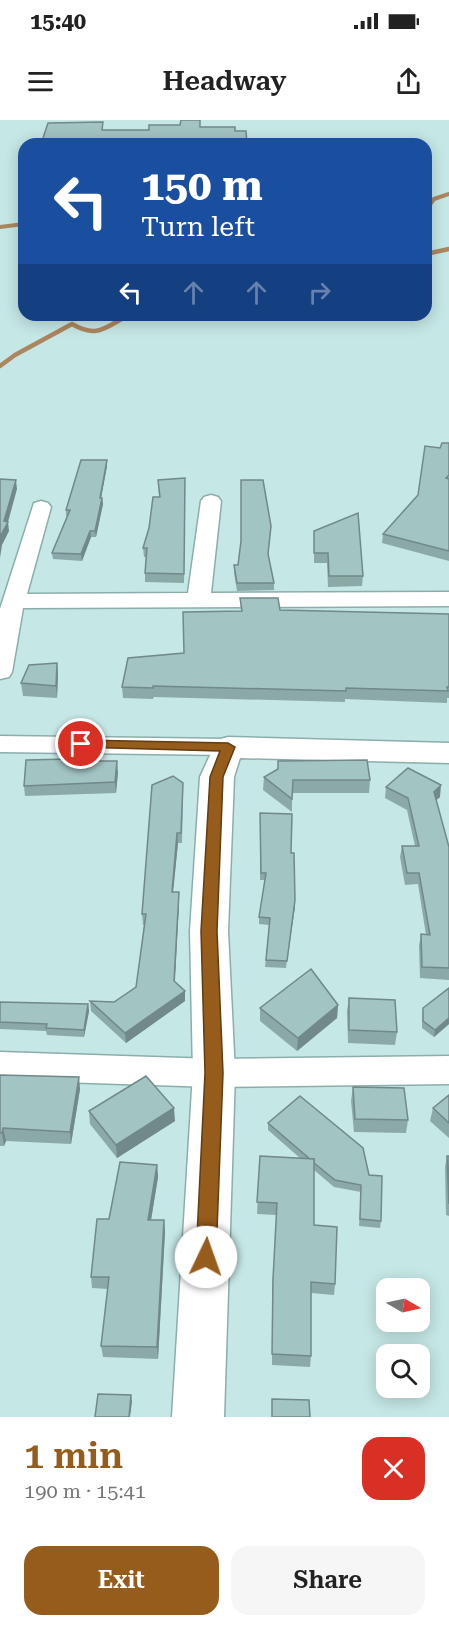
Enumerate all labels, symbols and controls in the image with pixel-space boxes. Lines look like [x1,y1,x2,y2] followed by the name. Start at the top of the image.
[30,9,86,34] text: 15:40
[24,65,57,98] icon: menu
[162,65,287,97] text: Headway
[392,65,425,98] icon: share
[141,161,263,210] text: 150 m
[42,162,120,240] icon: left
[141,211,255,243] text: Turn left
[114,276,147,309] icon: left
[177,276,210,309] icon: ahead
[240,276,273,309] icon: ahead
[303,276,336,309] icon: right
[55,718,106,769] pin
[64,727,97,760] icon: arrive
[174,1225,238,1289] position arrow
[376,1278,430,1332] north arrow
[376,1278,430,1398] map controls
[376,1344,430,1398] button: search
[24,1435,123,1477] text: 1 min
[362,1437,425,1500] button: close
[24,1479,146,1503] text: 190 m · 15:41
[24,1546,219,1615] button: Exit
[231,1546,425,1615] button: Share

